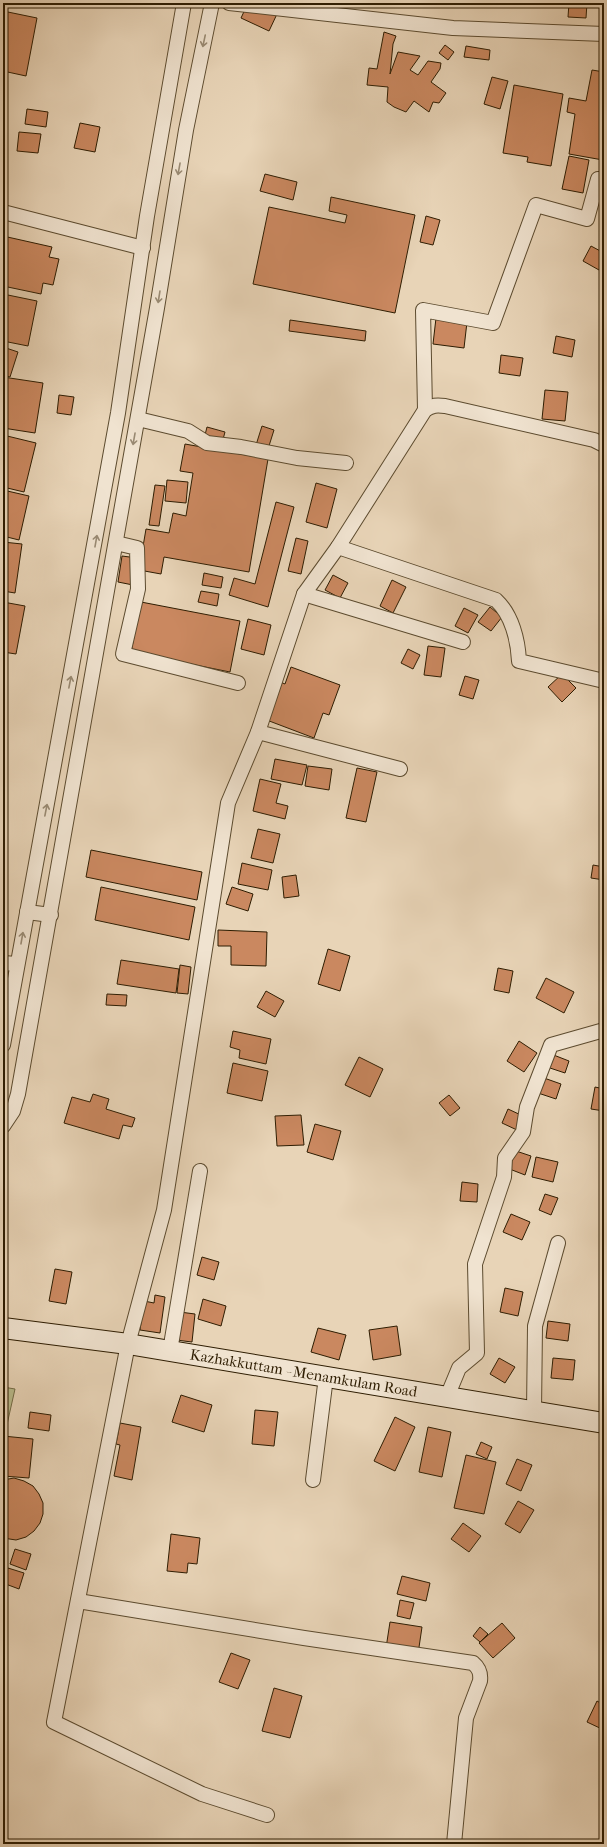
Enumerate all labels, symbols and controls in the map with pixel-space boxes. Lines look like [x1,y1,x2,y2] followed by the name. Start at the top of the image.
[200,34,208,47] one-way arrow
[175,162,183,175] one-way arrow
[155,290,163,303] one-way arrow
[130,432,138,445] one-way arrow
[92,534,100,547] one-way arrow
[66,676,74,689] one-way arrow
[42,804,50,817] one-way arrow
[18,932,26,945] one-way arrow
[189,1345,419,1401] street label: Kazhakkuttam - Menamkulam Road

